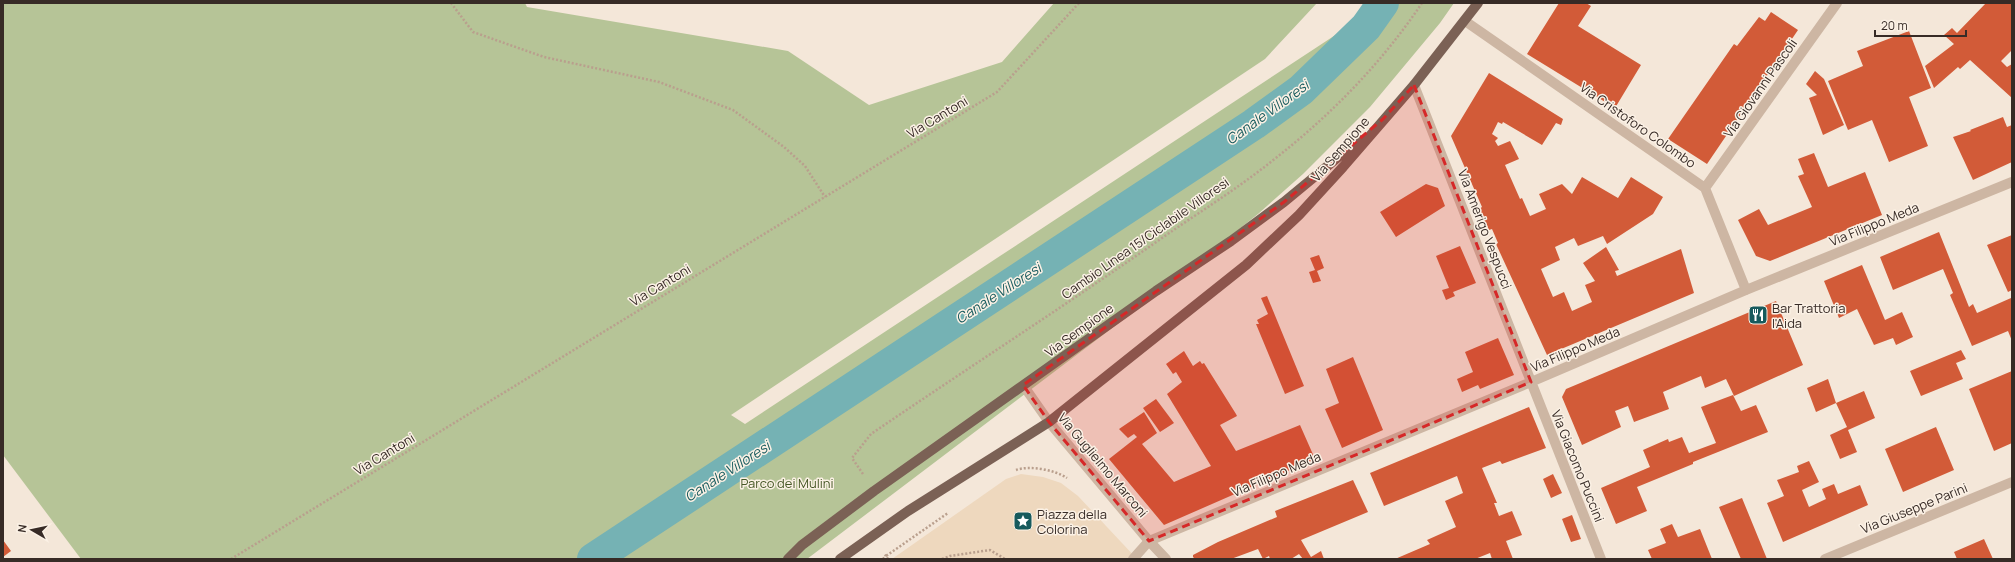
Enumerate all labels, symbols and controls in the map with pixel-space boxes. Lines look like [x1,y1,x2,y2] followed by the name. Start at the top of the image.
[1875,12,1966,38] scale bar
[1881,17,1908,34] text: 20 m
[1719,35,1801,141] street label: Via Giovanni Pascoli
[1222,74,1314,149] water label: Canale Villoresi
[1576,78,1700,172] street label: Via Cristoforo Colombo
[903,92,971,142] street label: Via Cantoni
[1307,112,1373,185] street label: Via Sempione
[1454,167,1516,291] street label: Via Amerigo Vespucci
[1058,173,1232,303] street label: Cambio Linea 15/Ciclabile Villoresi
[1826,198,1922,250] street label: Via Filippo Meda
[952,257,1046,328] water label: Canale Villoresi
[626,260,694,310] street label: Via Cantoni
[1041,299,1117,361] street label: Via Sempione
[1772,299,1846,332] place label: Bar Trattoria l'Aida
[1747,304,1769,326] restaurant icon: Bar Trattoria l'Aida
[1528,322,1622,376] street label: Via Filippo Meda
[1547,407,1609,525] street label: Via Giacomo Puccini
[1054,409,1152,521] street label: Via Guglielmo Marconi
[350,429,418,479] street label: Via Cantoni
[681,435,775,506] water label: Canale Villoresi
[1229,447,1323,501] street label: Via Filippo Meda
[740,474,834,492] park label: Parco dei Mulini
[1858,478,1970,538] street label: Via Giuseppe Parini
[1037,505,1107,538] place label: Piazza della Colorina
[12,510,52,550] north arrow
[1012,510,1034,532] place icon: Piazza della Colorina
[14,523,30,533] text: N

